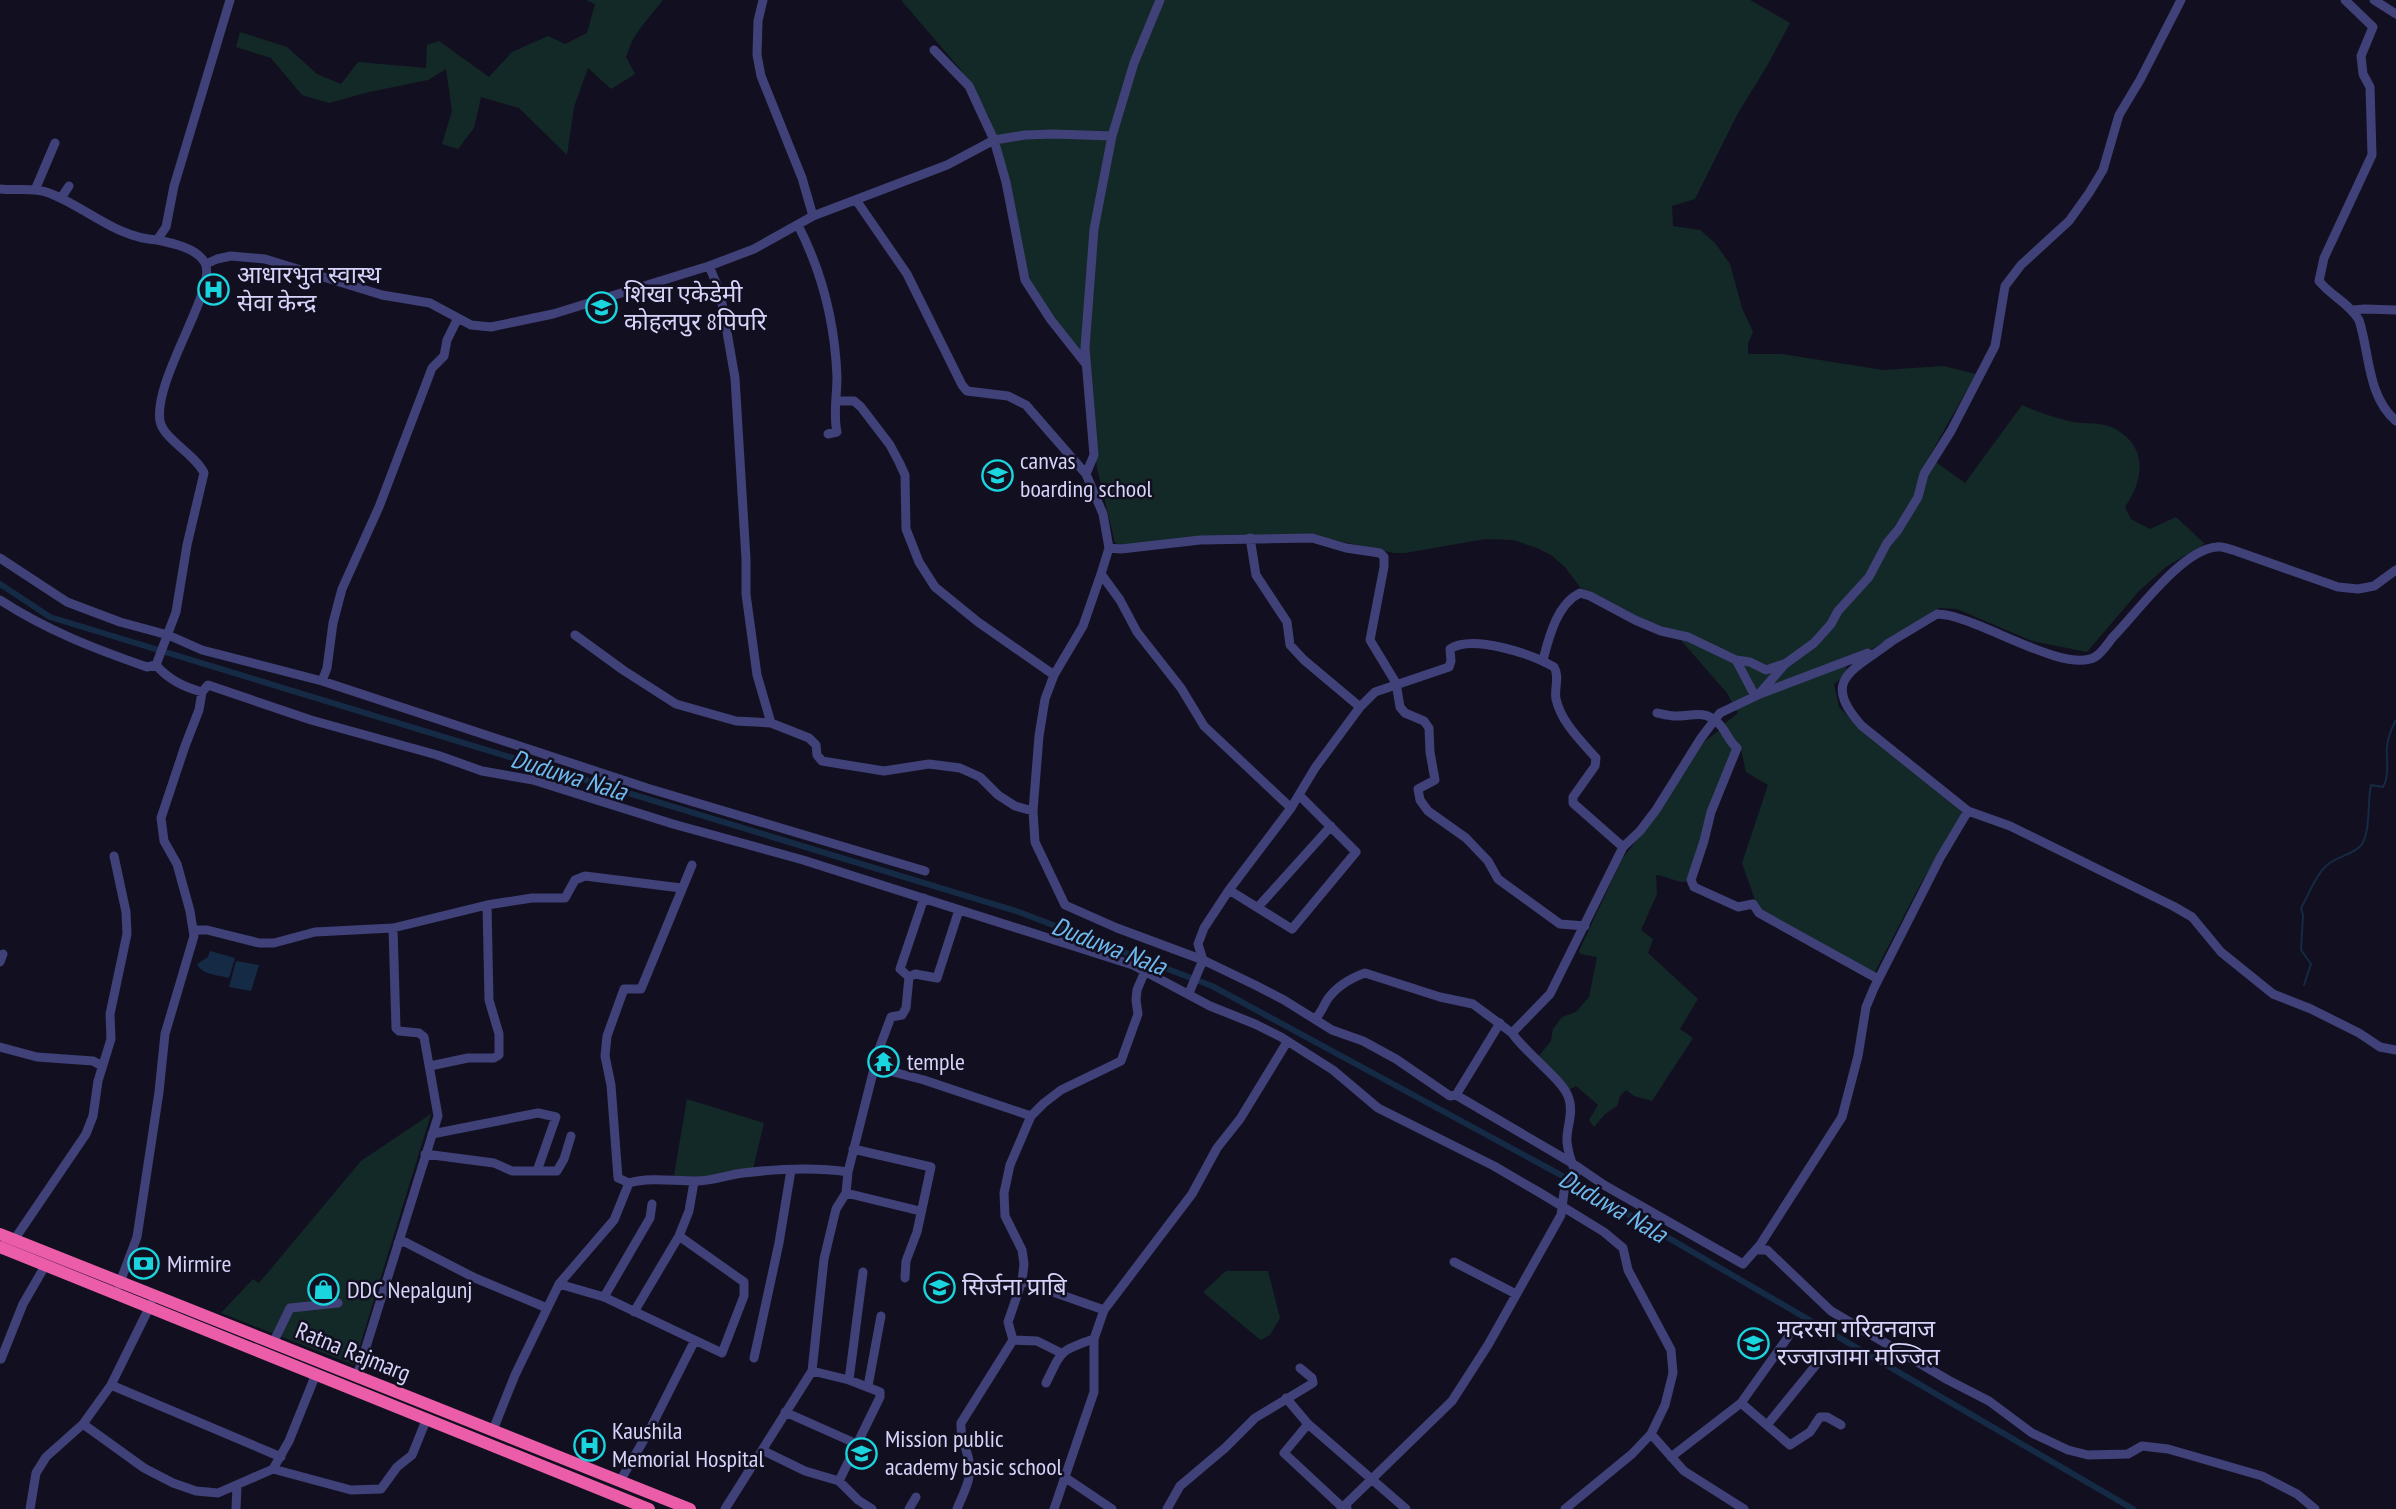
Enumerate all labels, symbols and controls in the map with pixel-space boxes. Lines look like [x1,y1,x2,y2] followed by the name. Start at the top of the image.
[237,259,382,318] place label: आधारभुत स्वास्थ सेवा केन्द्र
[197,272,231,306] hospital icon: आधारभुत स्वास्थ सेवा केन्द्र
[624,278,768,337] place label: शिखा एकेडेमी कोहलपुर 8पिपरि
[584,291,618,325] school or university icon: शिखा एकेडेमी कोहलपुर 8पिपरि
[1020,445,1153,504] place label: canvas boarding school
[980,458,1014,492] school or university icon: canvas boarding school
[507,741,633,808] water label: Duduwa Nala
[1047,909,1172,983] water label: Duduwa Nala
[867,1045,901,1079] temple icon: temple
[907,1046,965,1077] place label: temple
[1553,1161,1675,1251] water label: Duduwa Nala
[127,1247,161,1281] bank icon: Mirmire
[167,1248,231,1279] place label: Mirmire
[922,1270,956,1304] school or university icon: सिर्जना प्राबि
[962,1271,1068,1302] place label: सिर्जना प्राबि
[307,1273,341,1307] shop icon: DDC Nepalgunj
[347,1274,472,1305] place label: DDC Nepalgunj
[1777,1313,1941,1372] place label: मदरसा गरिवनवाज रज्जाजामा मज्जित
[291,1314,415,1389] street label: Ratna Rajmarg
[1737,1326,1771,1360] school or university icon: मदरसा गरिवनवाज रज्जाजामा मज्जित
[612,1415,764,1474] place label: Kaushila Memorial Hospital
[885,1423,1063,1482] place label: Mission public academy basic school
[572,1428,606,1462] hospital icon: Kaushila Memorial Hospital
[845,1436,879,1470] school or university icon: Mission public academy basic school

